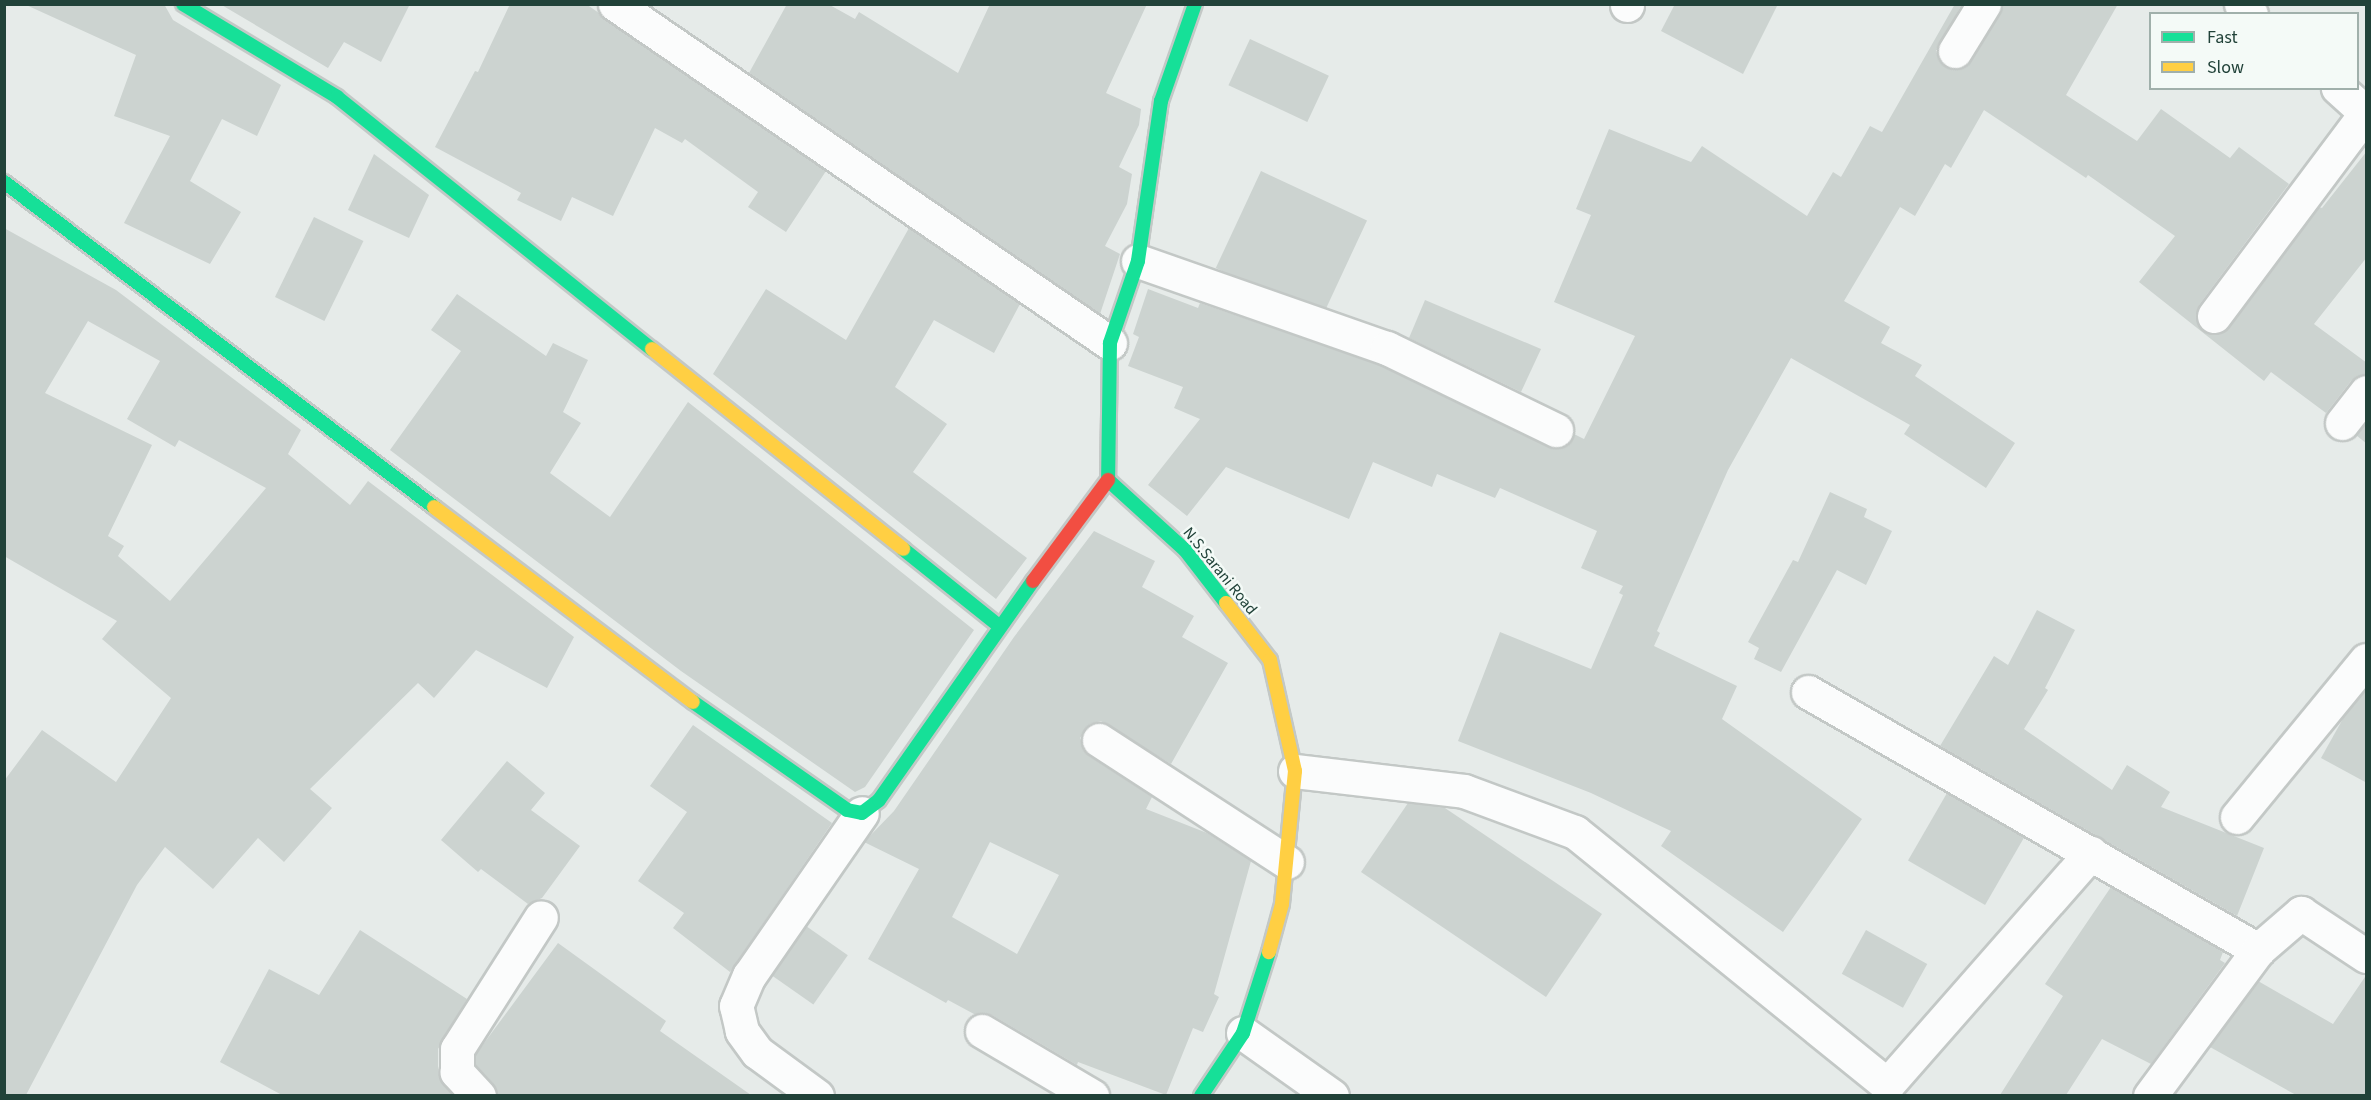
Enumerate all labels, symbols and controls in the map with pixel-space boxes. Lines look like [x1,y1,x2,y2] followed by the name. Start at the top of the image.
[2149,12,2359,90] legend
[2207,25,2238,50] text: Fast
[2207,55,2244,80] text: Slow
[1179,523,1261,619] street label: N.S.Sarani Road

